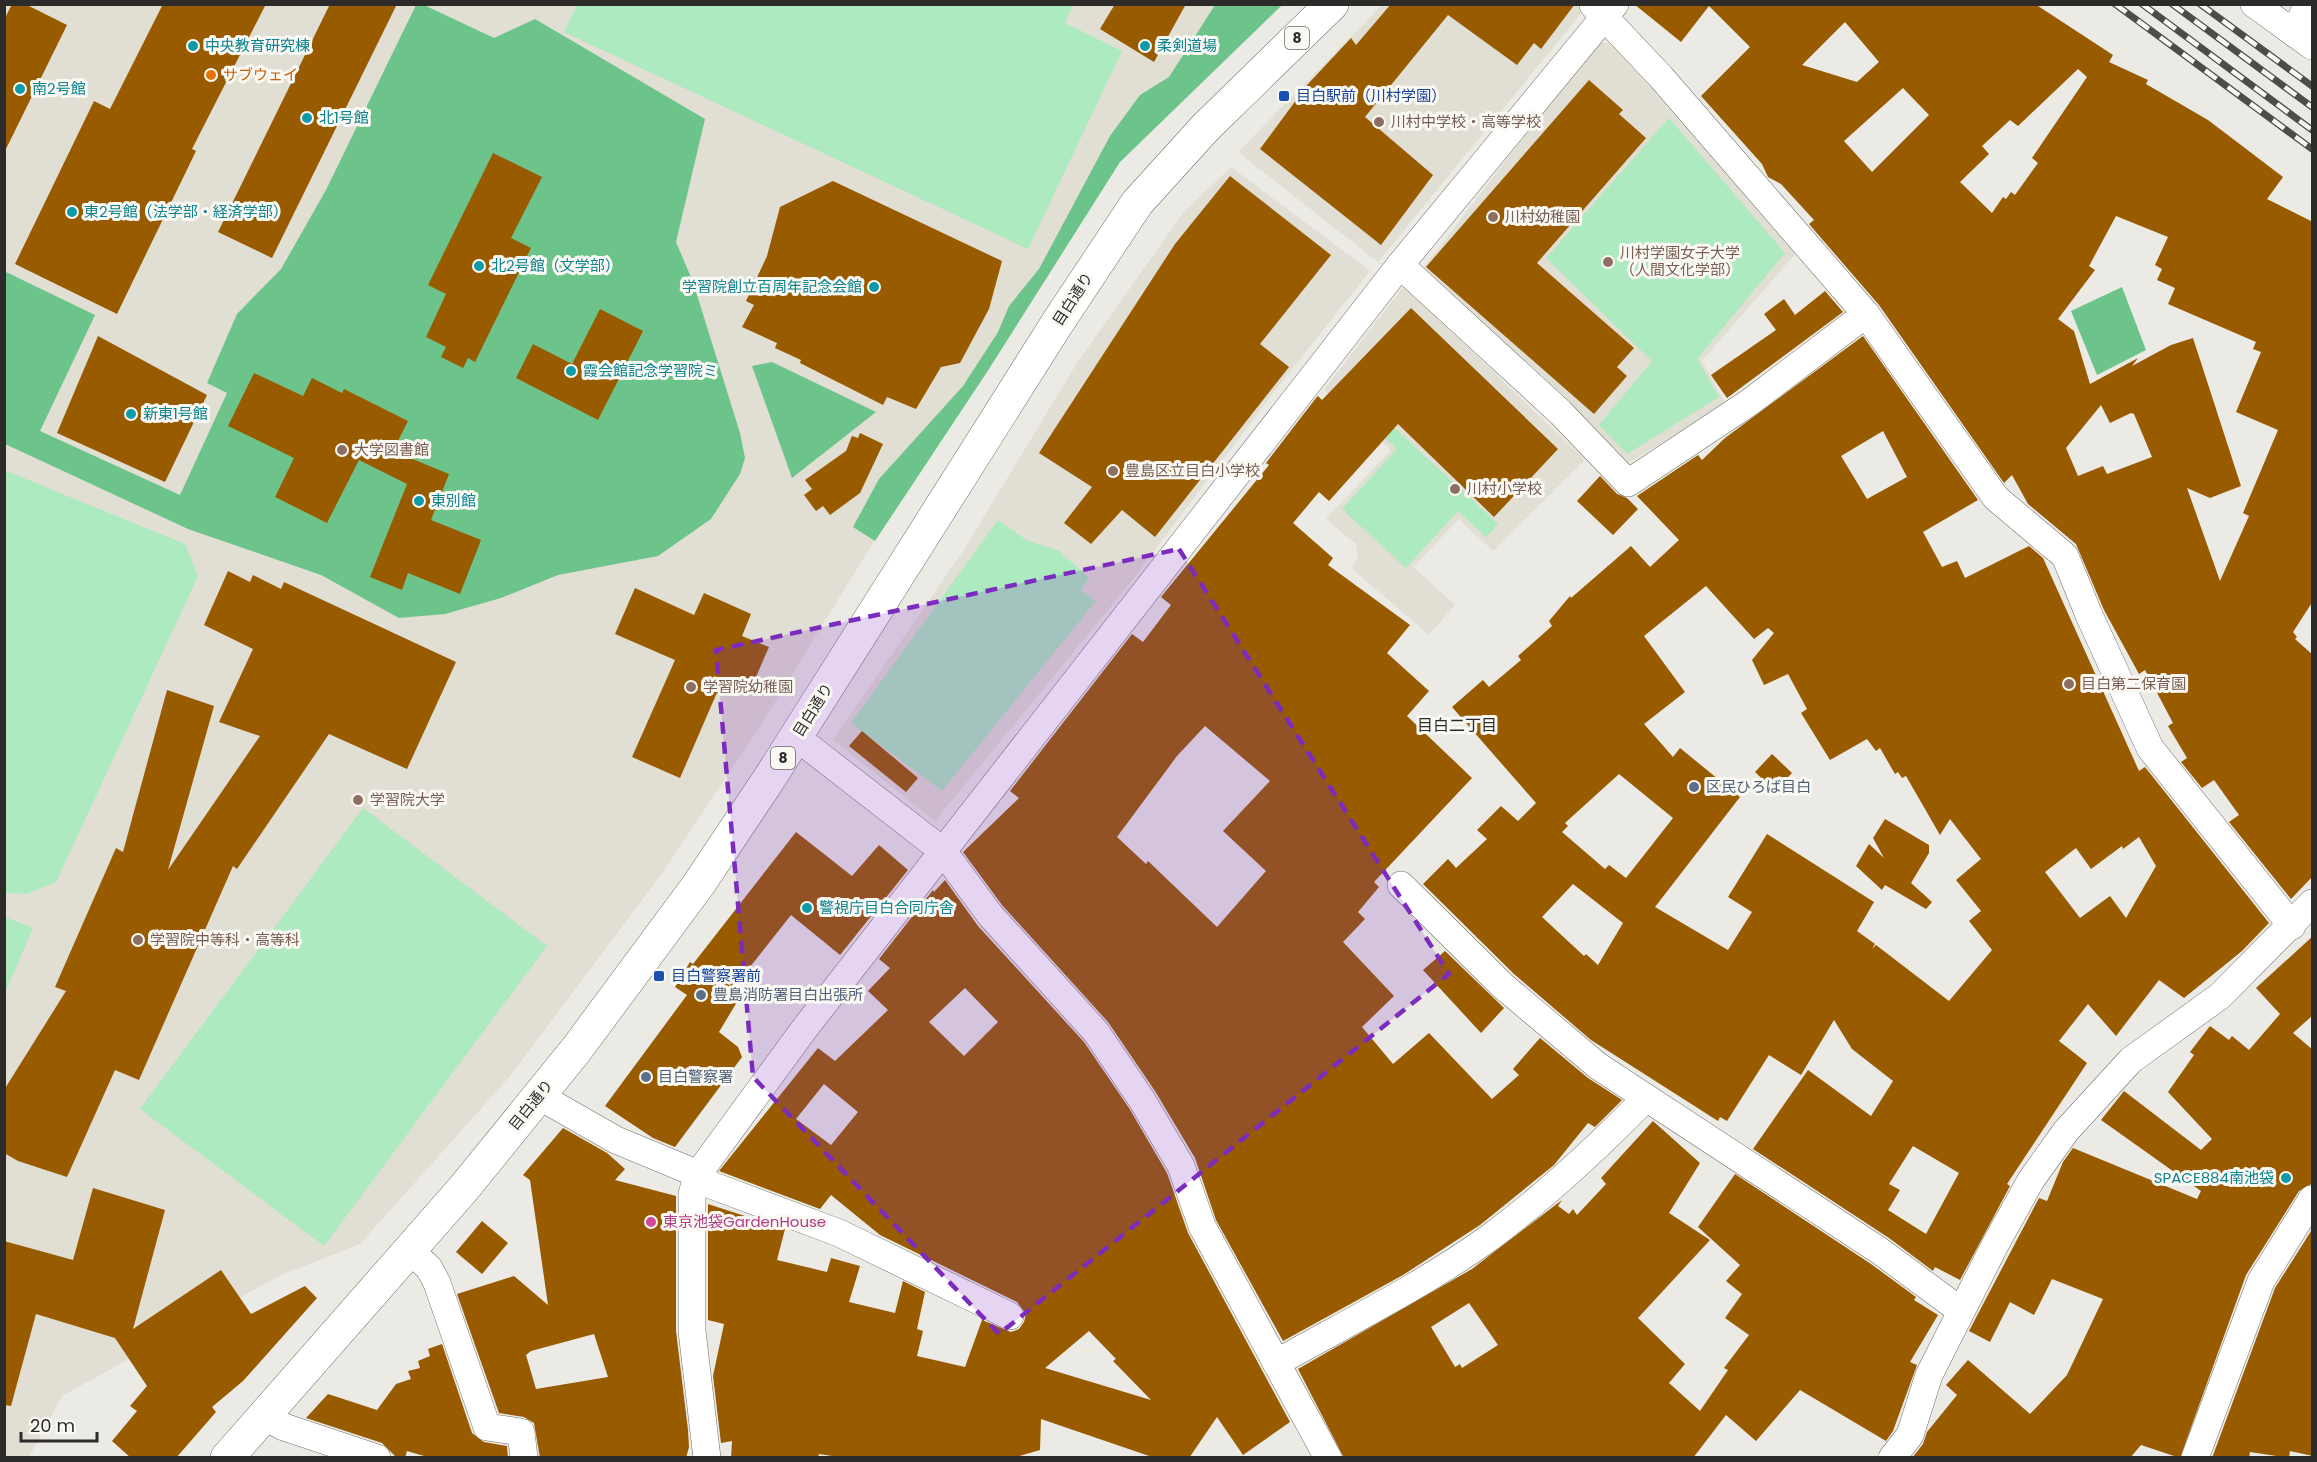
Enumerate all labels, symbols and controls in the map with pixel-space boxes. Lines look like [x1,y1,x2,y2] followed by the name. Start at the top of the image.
[1285,27,1309,49] road number: 8
[205,35,310,56] place label: 中央教育研究棟
[1157,35,1217,56] place label: 柔剣道場
[186,39,200,53] marker: 中央教育研究棟
[1138,39,1152,53] marker: 柔剣道場
[223,64,298,85] place label: サブウェイ
[204,68,218,82] marker: サブウェイ
[32,78,86,99] place label: 南2号館
[13,82,27,96] marker: 南2号館
[1296,85,1446,106] place label: 目白駅前（川村学園）
[1277,89,1291,103] marker: 目白駅前（川村学園）
[319,107,369,128] place label: 北1号館
[300,111,314,125] marker: 北1号館
[1391,111,1541,132] place label: 川村中学校・高等学校
[1372,115,1386,129] marker: 川村中学校・高等学校
[84,201,288,222] place label: 東2号館（法学部・経済学部）
[65,205,79,219] marker: 東2号館（法学部・経済学部）
[1505,206,1580,227] place label: 川村幼稚園
[1486,210,1500,224] marker: 川村幼稚園
[1620,242,1740,280] place label: 川村学園女子大学 （人間文化学部）
[491,255,620,276] place label: 北2号館（文学部）
[1601,255,1615,269] marker: 川村学園女子大学 （人間文化学部）
[472,259,486,273] marker: 北2号館（文学部）
[1047,268,1098,330] street label: 目白通り
[682,276,862,297] place label: 学習院創立百周年記念会館
[867,280,881,294] marker: 学習院創立百周年記念会館
[583,360,718,381] place label: 霞会館記念学習院ミ
[564,364,578,378] marker: 霞会館記念学習院ミ
[143,403,208,424] place label: 新東1号館
[124,407,138,421] marker: 新東1号館
[354,439,429,460] place label: 大学図書館
[335,443,349,457] marker: 大学図書館
[1125,460,1260,481] place label: 豊島区立目白小学校
[1106,464,1120,478] marker: 豊島区立目白小学校
[1467,478,1542,499] place label: 川村小学校
[1448,482,1462,496] marker: 川村小学校
[431,490,476,511] place label: 東別館
[412,494,426,508] marker: 東別館
[2081,673,2186,694] place label: 目白第二保育園
[703,676,793,697] place label: 学習院幼稚園
[2062,677,2076,691] marker: 目白第二保育園
[788,679,837,741] street label: 目白通り
[684,680,698,694] marker: 学習院幼稚園
[1417,714,1497,737] district label: 目白二丁目
[771,747,795,769] road number: 8
[1706,776,1811,797] place label: 区民ひろば目白
[1687,780,1701,794] marker: 区民ひろば目白
[370,789,445,810] place label: 学習院大学
[351,793,365,807] marker: 学習院大学
[819,897,954,918] place label: 警視庁目白合同庁舎
[800,901,814,915] marker: 警視庁目白合同庁舎
[150,929,300,950] place label: 学習院中等科・高等科
[131,933,145,947] marker: 学習院中等科・高等科
[671,965,761,986] place label: 目白警察署前
[652,969,666,983] marker: 目白警察署前
[713,984,863,1005] place label: 豊島消防署目白出張所
[694,988,708,1002] marker: 豊島消防署目白出張所
[658,1066,733,1087] place label: 目白警察署
[639,1070,653,1084] marker: 目白警察署
[504,1075,558,1135] street label: 目白通り
[2154,1167,2274,1188] place label: SPACE884南池袋
[2279,1171,2293,1185] marker: SPACE884南池袋
[663,1211,826,1232] place label: 東京池袋GardenHouse
[644,1215,658,1229] marker: 東京池袋GardenHouse
[21,1405,98,1443] scale bar
[30,1413,75,1438] text: 20 m

